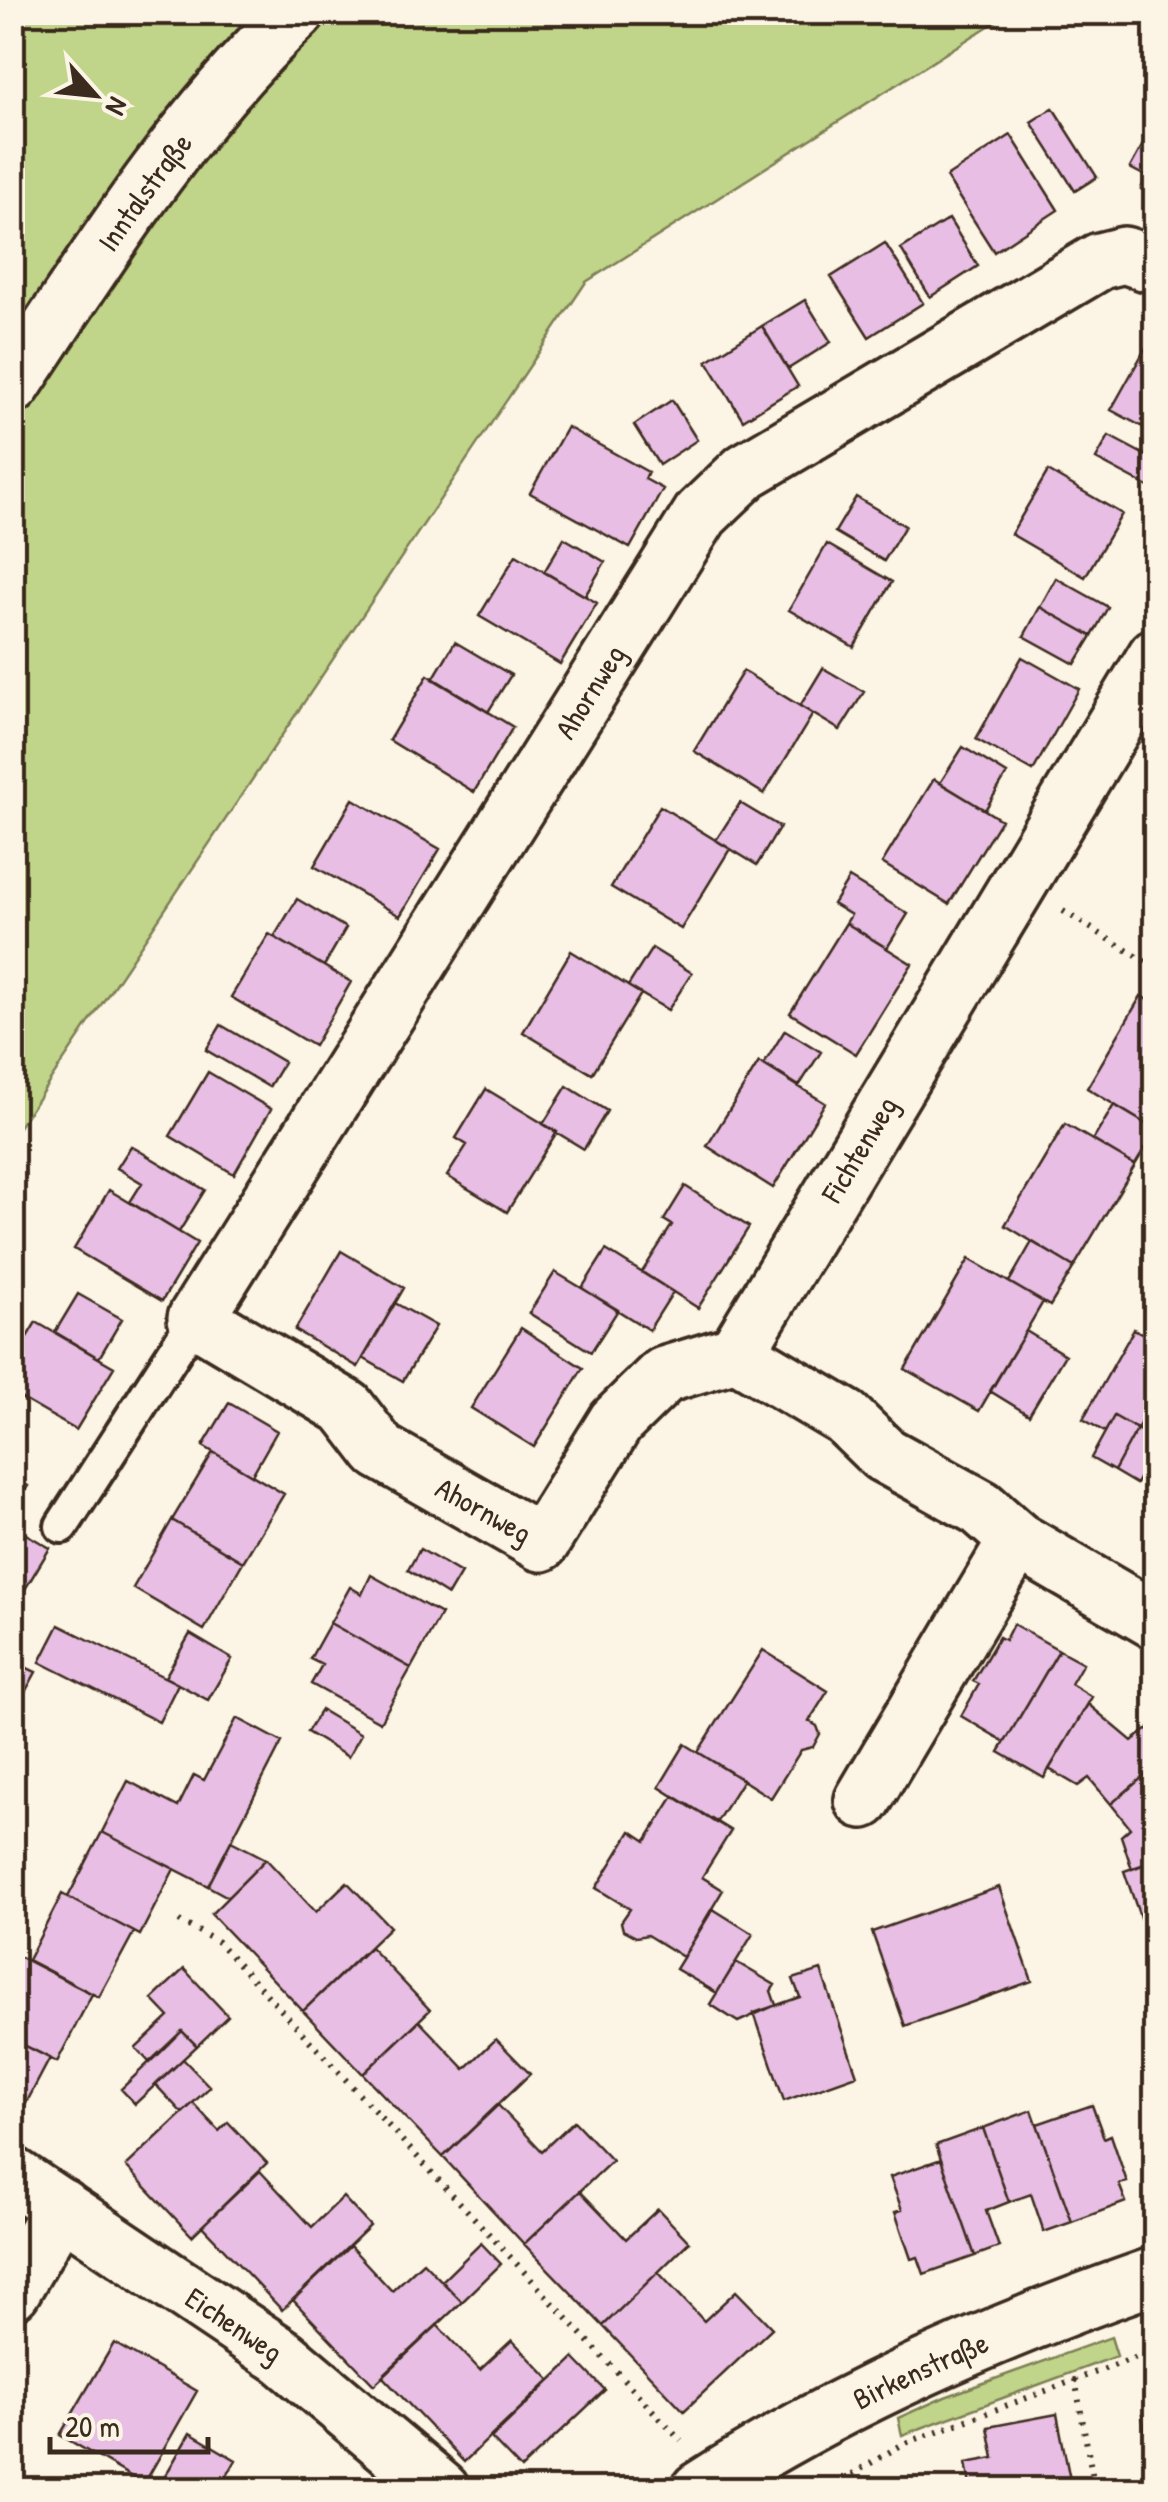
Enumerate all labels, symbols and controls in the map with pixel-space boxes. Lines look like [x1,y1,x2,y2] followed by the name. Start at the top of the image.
[45,45,145,145] north arrow
[97,91,138,122] text: N
[88,124,201,259] street label: Inntalstraße
[545,637,634,746] street label: Ahornweg
[811,1089,906,1211] street label: Fichtenweg
[429,1467,539,1553] street label: Ahornweg
[178,2277,291,2371] street label: Eichenweg
[846,2322,994,2419] street label: Birkenstraße
[50,2392,208,2454] scale bar
[65,2406,120,2446] text: 20 m

